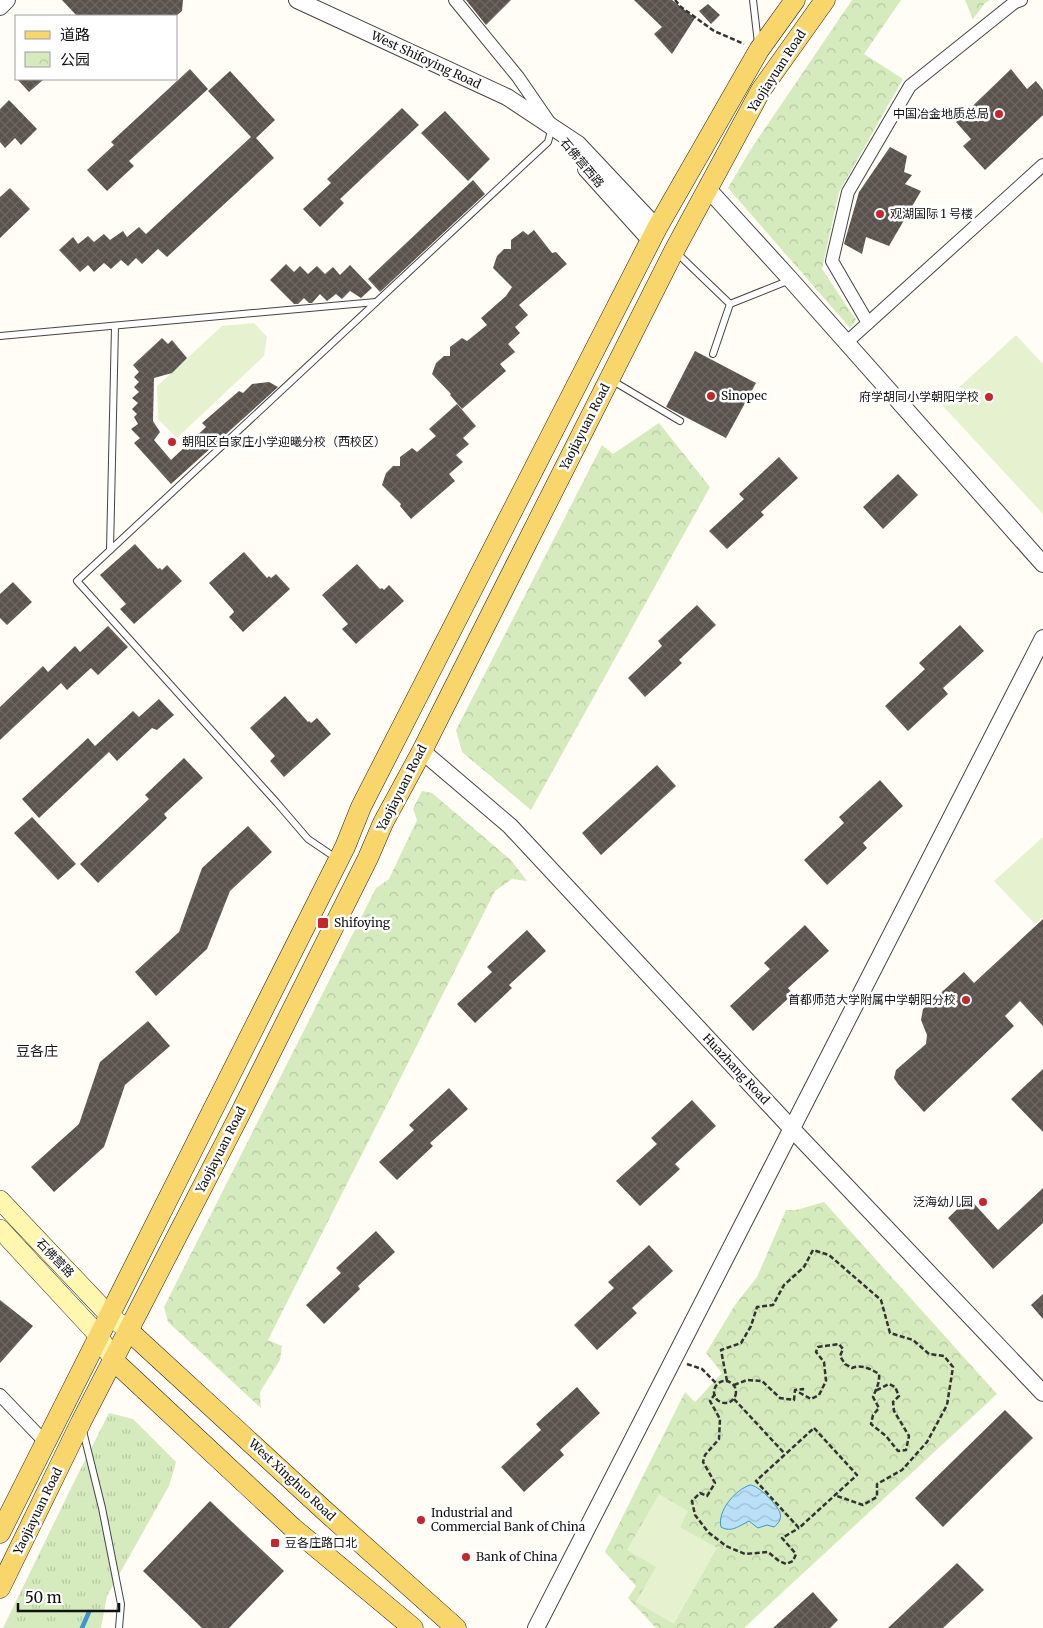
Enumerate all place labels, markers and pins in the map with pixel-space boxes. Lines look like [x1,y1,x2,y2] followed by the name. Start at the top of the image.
[893,106,989,121] place label: 中国冶金地质总局
[993,108,1005,120] marker: 中国冶金地质总局
[890,206,973,221] place label: 观湖国际 1 号楼
[874,208,886,220] marker: 观湖国际 1 号楼
[721,388,767,403] place label: Sinopec
[859,389,979,404] place label: 府学胡同小学朝阳学校
[705,390,717,402] marker: Sinopec
[983,391,995,403] marker: 府学胡同小学朝阳学校
[182,434,386,449] place label: 朝阳区白家庄小学迎曦分校（西校区）
[166,436,178,448] marker: 朝阳区白家庄小学迎曦分校（西校区）
[334,915,391,930] place label: Shifoying
[316,916,330,930] marker: Shifoying
[788,992,956,1007] place label: 首都师范大学附属中学朝阳分校
[960,994,972,1006] marker: 首都师范大学附属中学朝阳分校
[913,1194,973,1209] place label: 泛海幼儿园
[977,1196,989,1208] marker: 泛海幼儿园
[431,1505,586,1534] place label: Industrial and Commercial Bank of China
[415,1514,427,1526] marker: Industrial and Commercial Bank of China
[285,1535,357,1550] place label: 豆各庄路口北
[269,1537,281,1549] marker: 豆各庄路口北
[476,1549,558,1564] place label: Bank of China
[460,1551,472,1563] marker: Bank of China

